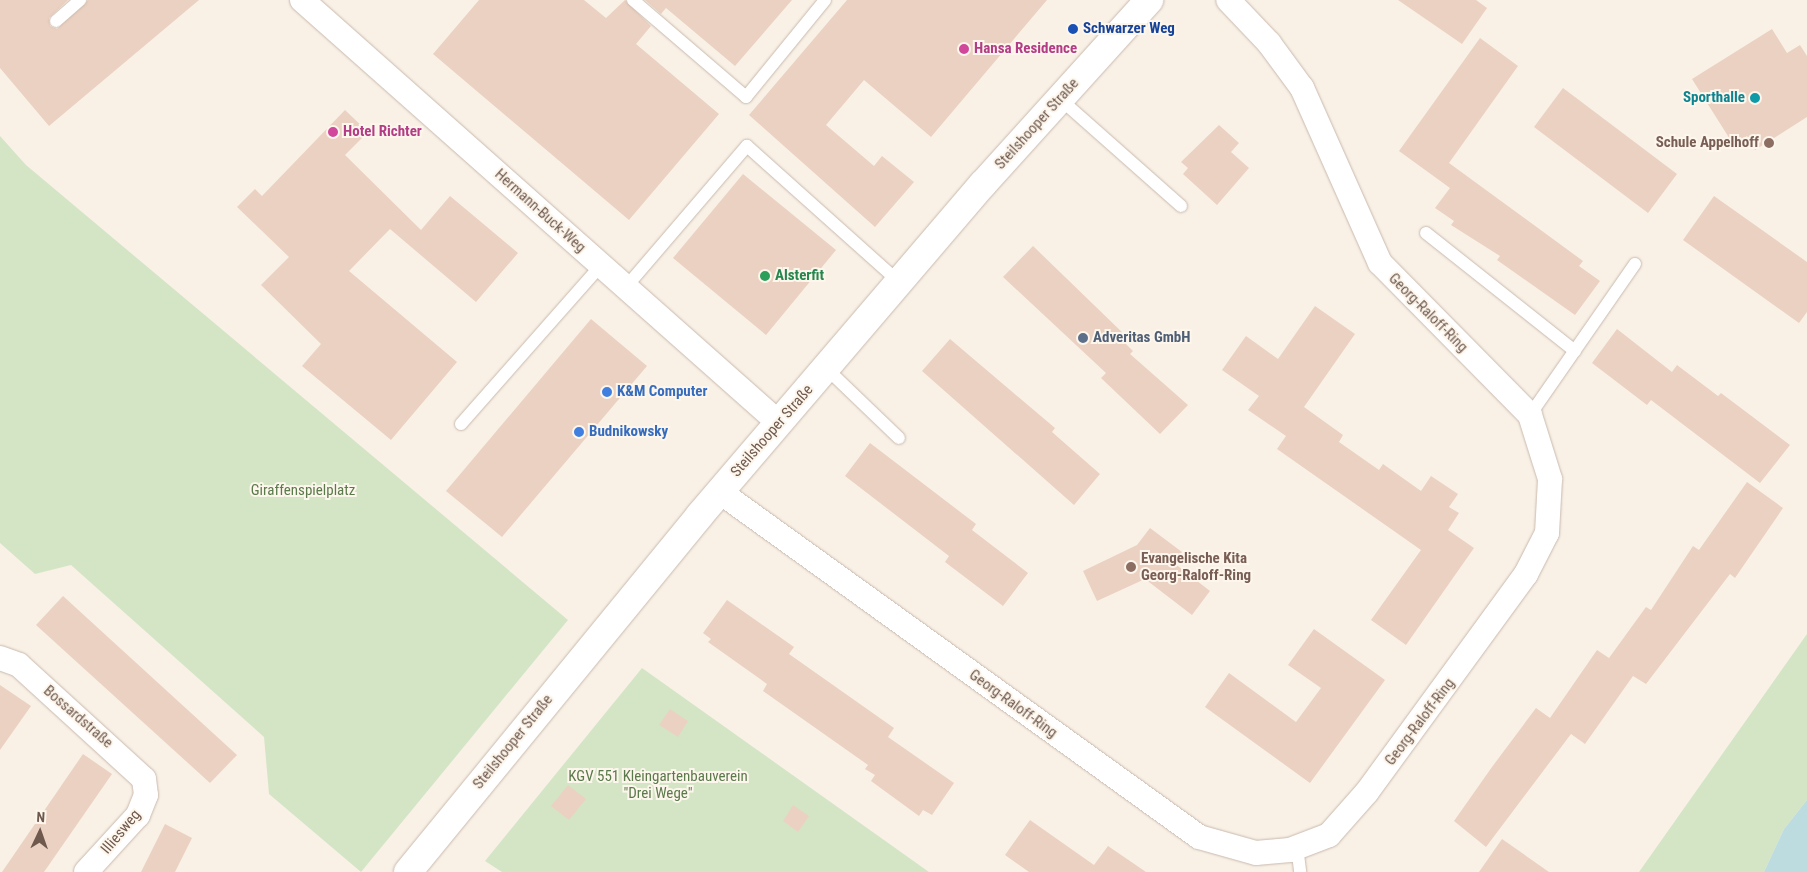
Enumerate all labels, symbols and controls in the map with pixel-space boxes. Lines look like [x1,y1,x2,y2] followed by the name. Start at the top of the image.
[1083,20,1175,38] place label: Schwarzer Weg
[1067,23,1079,35] marker: Schwarzer Weg
[974,40,1077,58] place label: Hansa Residence
[958,43,970,55] marker: Hansa Residence
[991,75,1083,173] street label: Steilshooper Straße
[1683,89,1745,107] place label: Sporthalle
[1749,92,1761,104] marker: Sporthalle
[343,123,422,141] place label: Hotel Richter
[327,126,339,138] marker: Hotel Richter
[1656,134,1759,152] place label: Schule Appelhoff
[1763,137,1775,149] marker: Schule Appelhoff
[491,165,589,257] street label: Hermann-Buck-Weg
[775,267,824,285] place label: Alsterfit
[759,270,771,282] marker: Alsterfit
[1385,270,1471,356] street label: Georg-Raloff-Ring
[1093,329,1190,347] place label: Adveritas GmbH
[1077,332,1089,344] marker: Adveritas GmbH
[727,381,817,481] street label: Steilshooper Straße
[617,383,707,401] place label: K&M Computer
[601,386,613,398] marker: K&M Computer
[589,423,668,441] place label: Budnikowsky
[573,426,585,438] marker: Budnikowsky
[251,482,355,500] park label: Giraffenspielplatz
[1141,549,1251,584] place label: Evangelische Kita Georg-Raloff-Ring
[1125,561,1137,573] marker: Evangelische Kita Georg-Raloff-Ring
[965,666,1061,742] street label: Georg-Raloff-Ring
[1381,675,1459,769] street label: Georg-Raloff-Ring
[40,682,116,752] street label: Bossardstraße
[469,691,557,793] street label: Steilshooper Straße
[568,767,748,802] park label: KGV 551 Kleingartenbauverein "Drei Wege"
[97,806,145,858] street label: Illiesweg
[15,807,65,857] north arrow
[36,809,45,825] text: N

